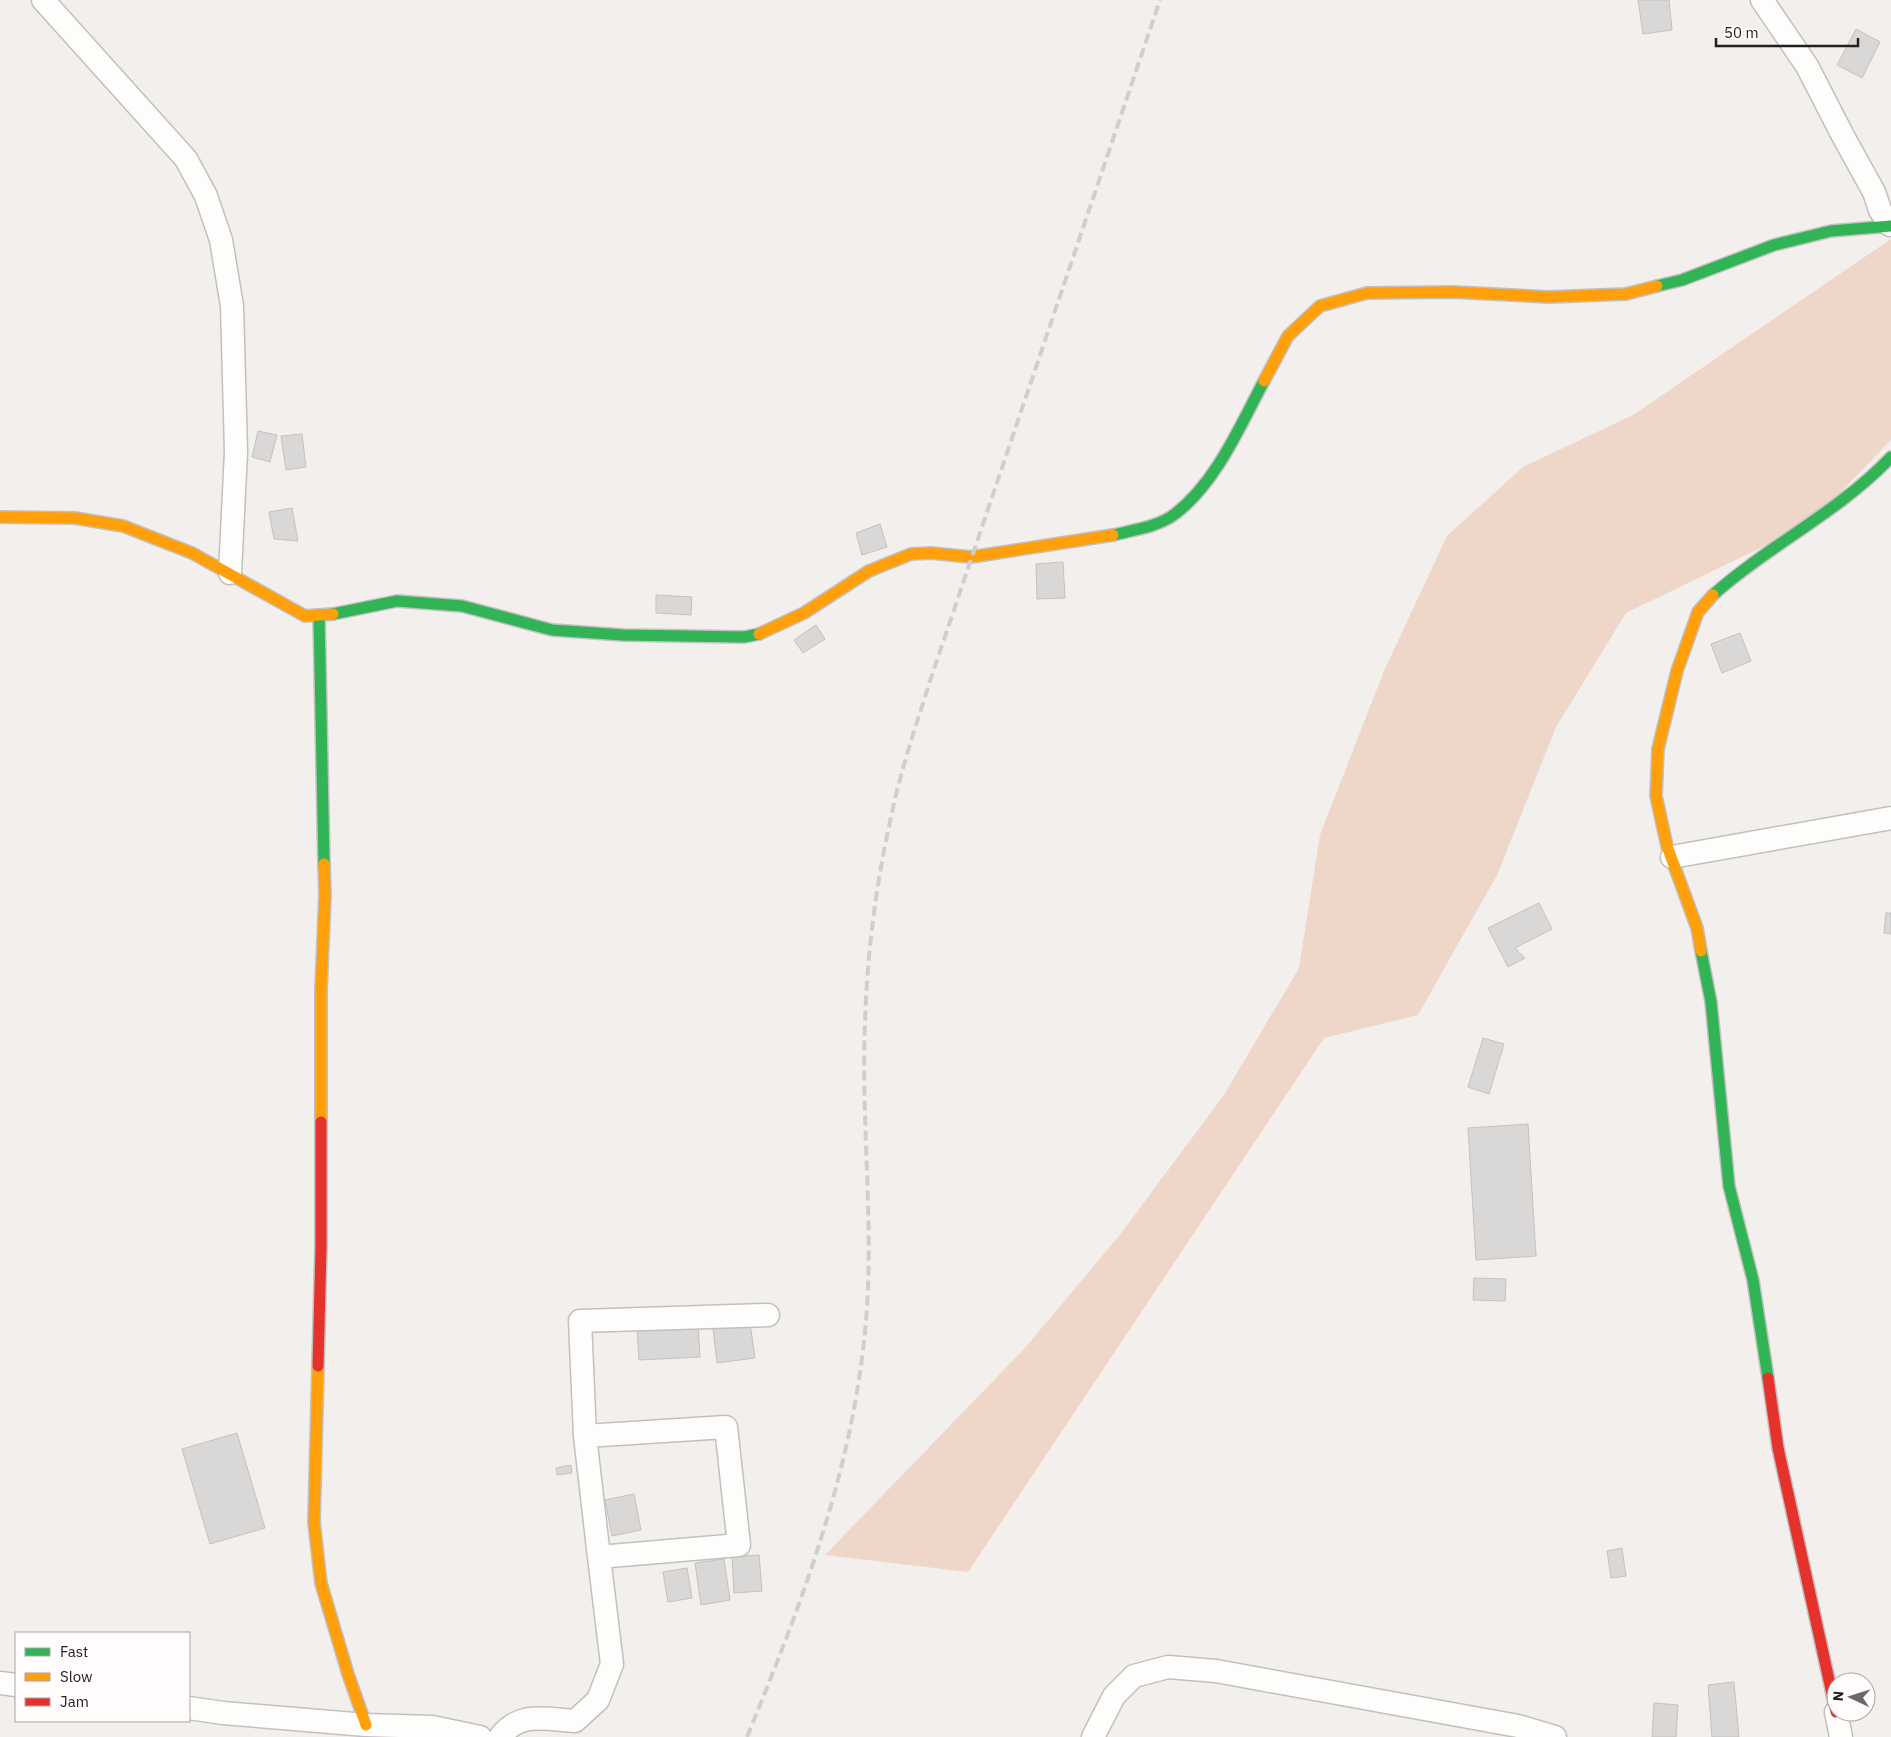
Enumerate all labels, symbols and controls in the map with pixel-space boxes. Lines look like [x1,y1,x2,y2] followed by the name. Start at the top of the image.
[1716,15,1858,47] scale bar
[1724,23,1759,42] text: 50 m
[15,1632,190,1722] legend
[60,1642,88,1661] text: Fast
[60,1667,93,1686] text: Slow
[1826,1672,1876,1722] north arrow
[1829,1690,1847,1702] text: N
[60,1692,89,1711] text: Jam

